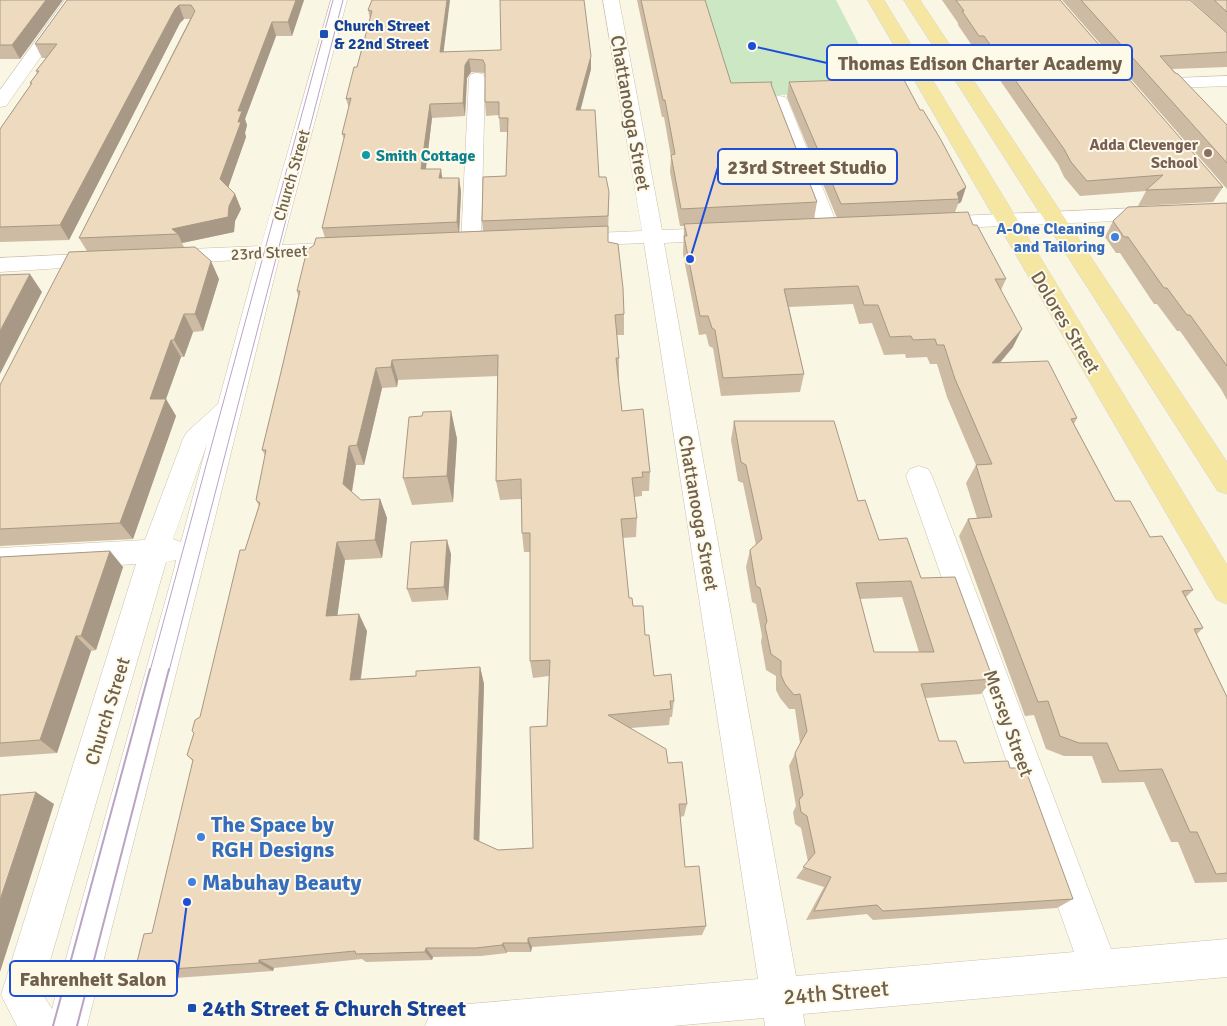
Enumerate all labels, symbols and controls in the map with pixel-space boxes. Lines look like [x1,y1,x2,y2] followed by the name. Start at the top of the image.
[334,16,430,54] place label: Church Street & 22nd Street
[318,28,330,40] marker: Church Street & 22nd Street
[605,33,656,193] street label: Chattanooga Street
[827,45,1132,80] callout: Thomas Edison Charter Academy
[838,51,1122,76] text: Thomas Edison Charter Academy
[269,127,315,223] street label: Church Street
[1089,135,1199,173] place label: Adda Clevenger School
[376,146,475,166] place label: Smith Cottage
[1202,147,1214,159] marker: Adda Clevenger School
[360,149,372,161] marker: Smith Cottage
[718,149,897,184] callout: 23rd Street Studio
[727,155,887,180] text: 23rd Street Studio
[996,219,1105,257] place label: A-One Cleaning and Tailoring
[1109,231,1121,243] marker: A-One Cleaning and Tailoring
[230,241,308,265] street label: 23rd Street
[1025,267,1105,379] street label: Dolores Street
[673,433,724,593] street label: Chattanooga Street
[80,654,136,768] street label: Church Street
[978,667,1039,780] street label: Mersey Street
[211,811,334,863] place label: The Space by RGH Designs
[195,831,207,843] marker: The Space by RGH Designs
[202,869,361,896] place label: Mabuhay Beauty
[186,876,198,888] marker: Mabuhay Beauty
[10,961,177,996] callout: Fahrenheit Salon
[20,967,167,992] text: Fahrenheit Salon
[782,974,890,1011] street label: 24th Street
[202,995,466,1022] place label: 24th Street & Church Street
[186,1002,198,1014] marker: 24th Street & Church Street

